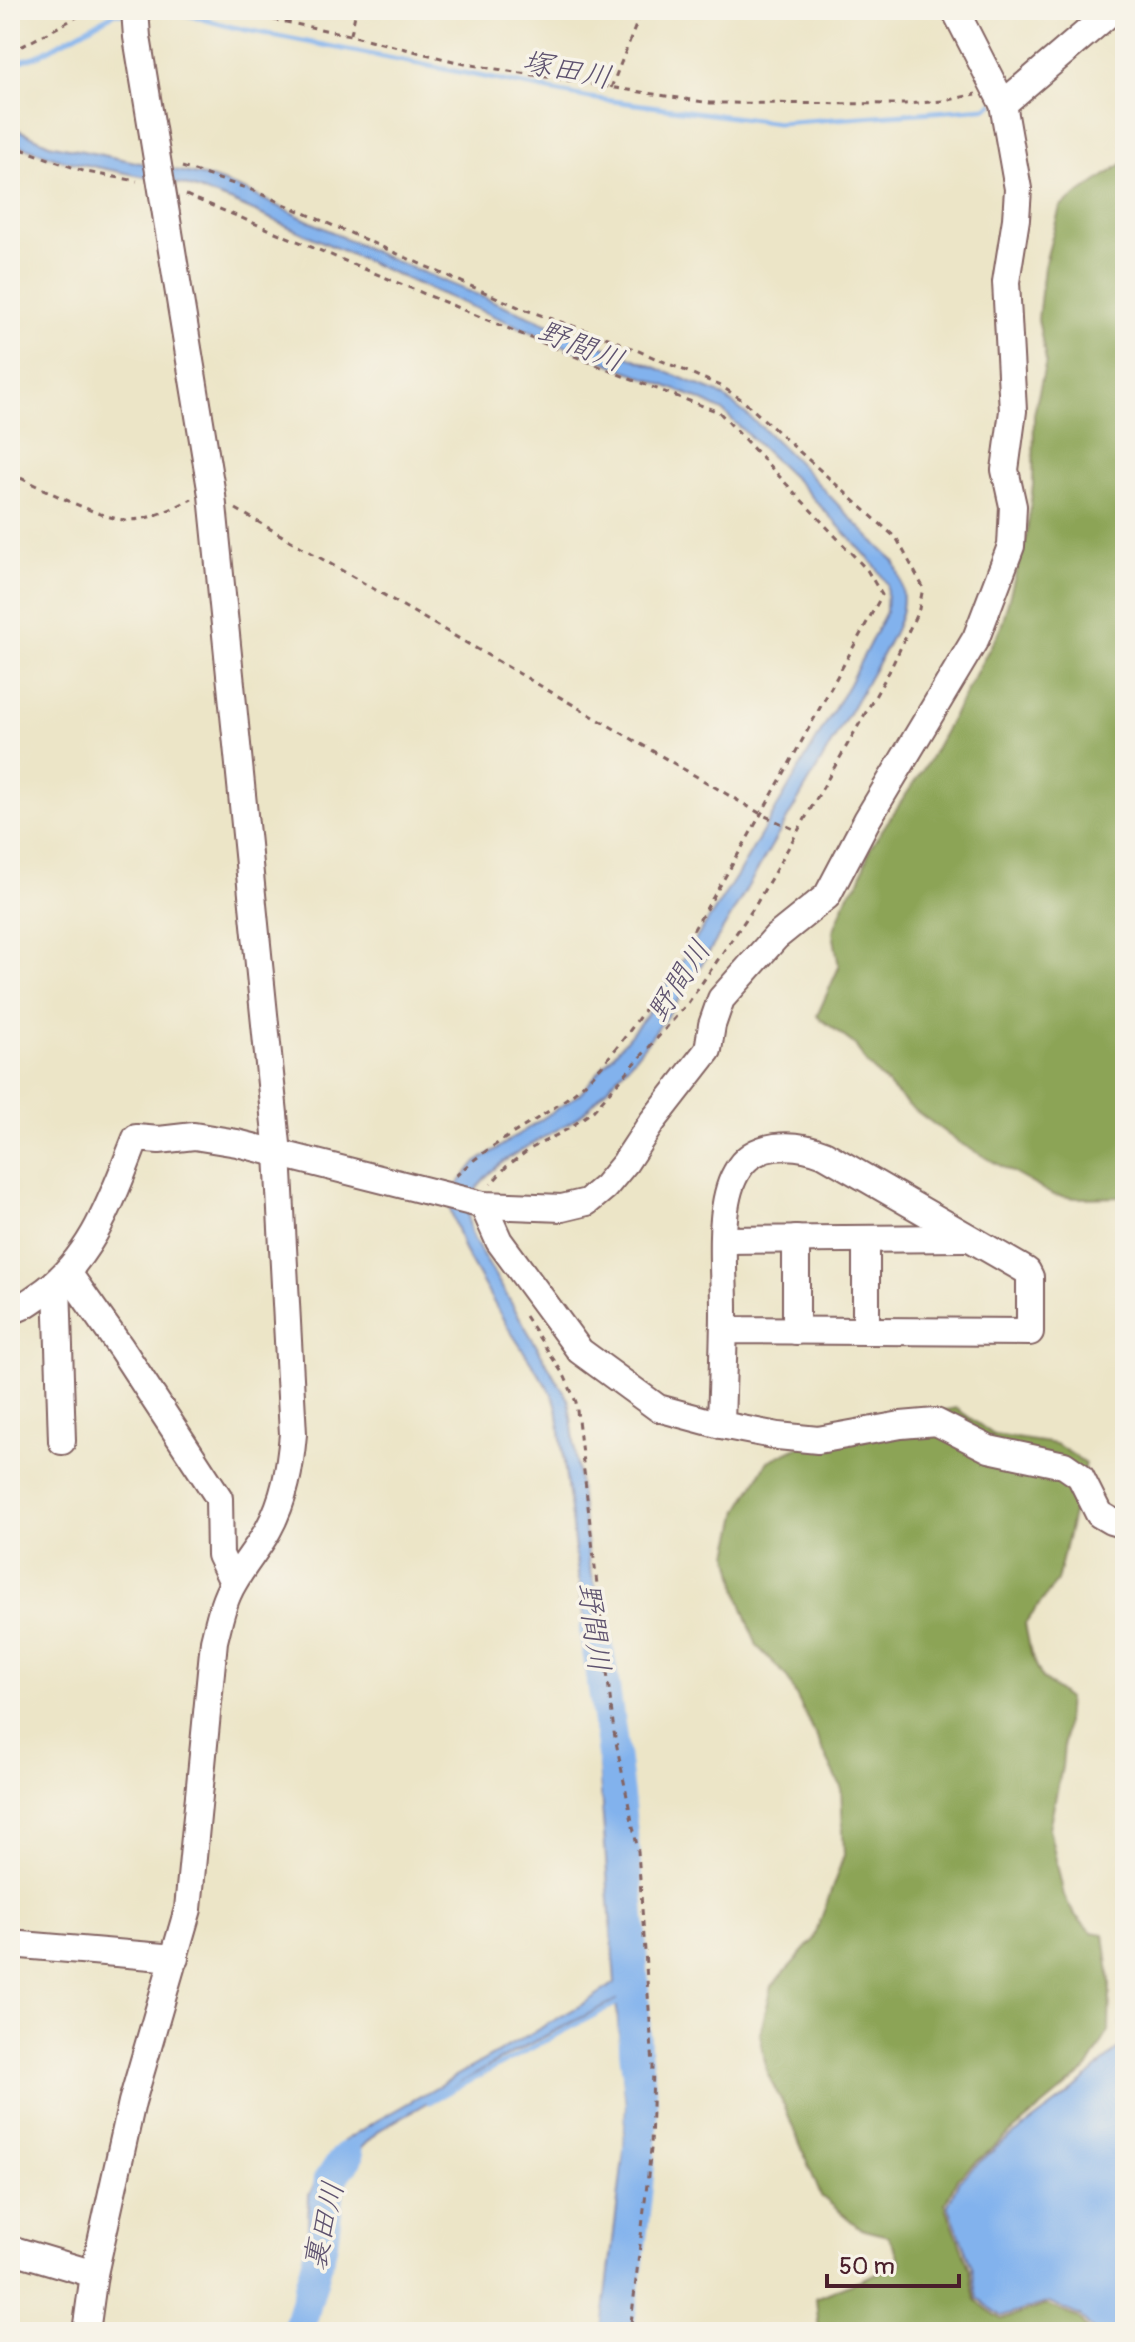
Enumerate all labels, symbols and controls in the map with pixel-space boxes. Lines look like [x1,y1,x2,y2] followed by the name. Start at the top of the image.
[519,43,615,97] water label: 塚田川
[532,312,630,380] water label: 野間川
[639,933,719,1029] water label: 野間川
[570,1580,618,1674] water label: 野間川
[296,2178,352,2274] water label: 裏田川
[827,2238,959,2288] scale bar
[839,2252,895,2281] text: 50 m

